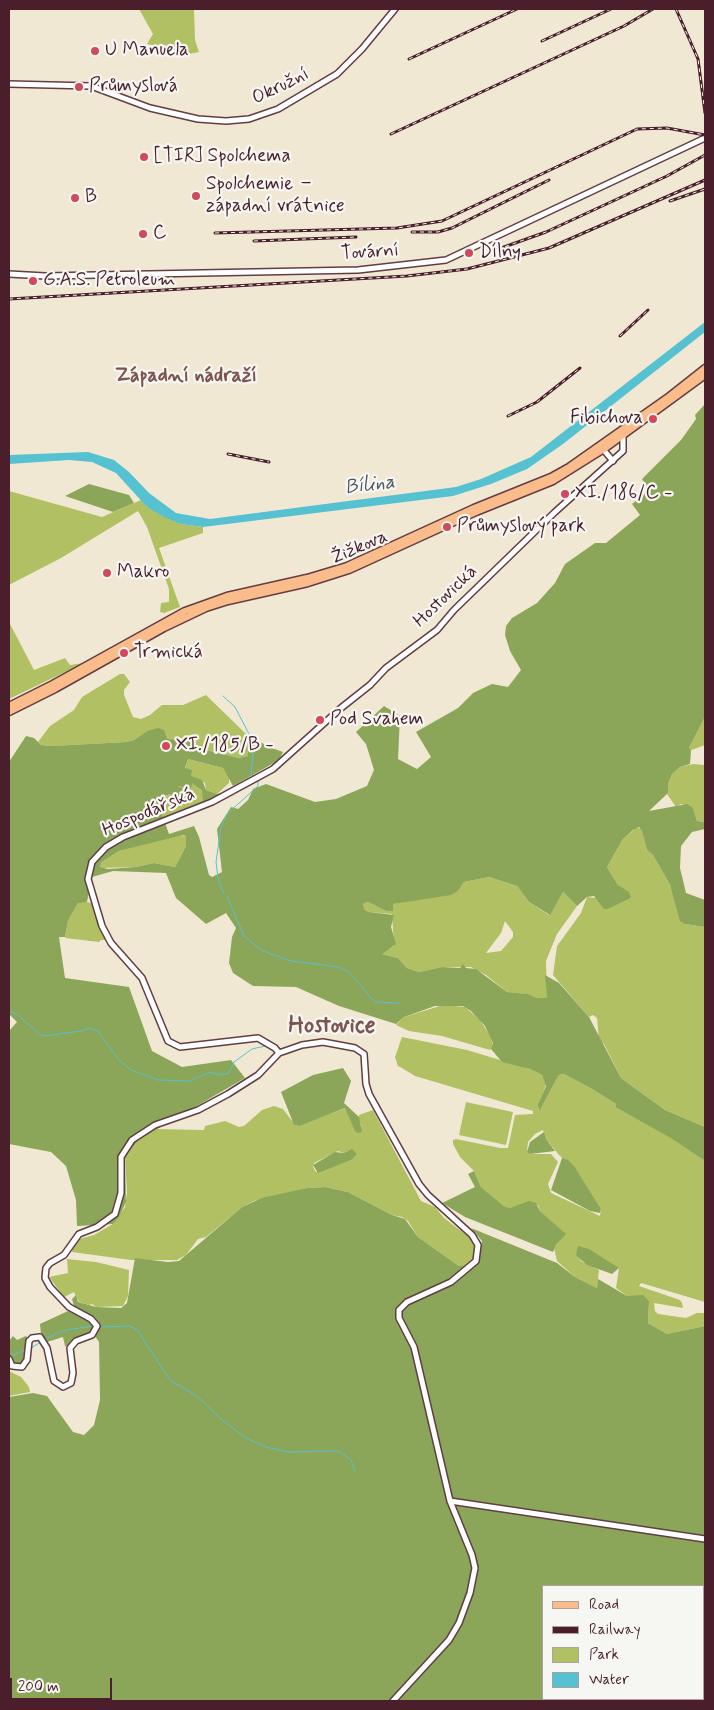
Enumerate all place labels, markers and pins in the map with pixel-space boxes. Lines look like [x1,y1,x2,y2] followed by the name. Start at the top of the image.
[105,40,189,62] place label: U Manuela
[89,45,101,57] marker: U Manuela
[89,76,178,98] place label: Průmyslová
[73,81,85,93] marker: Průmyslová
[154,146,291,168] place label: [TIR] Spolchema
[138,151,150,163] marker: [TIR] Spolchema
[206,174,345,218] place label: Spolchemie – západní vrátnice
[85,187,97,209] place label: B
[190,190,202,202] marker: Spolchemie – západní vrátnice
[69,192,81,204] marker: B
[153,223,167,245] place label: C
[137,228,149,240] marker: C
[479,242,521,264] place label: Dílny
[463,247,475,259] marker: Dílny
[43,270,175,292] place label: G.A.S. Petroleum
[27,275,39,287] marker: G.A.S. Petroleum
[570,408,643,430] place label: Fibichova
[647,413,659,425] marker: Fibichova
[575,483,673,505] place label: XI./186/C -
[559,488,571,500] marker: XI./186/C -
[457,516,585,538] place label: Průmyslový park
[441,521,453,533] marker: Průmyslový park
[117,562,169,584] place label: Makro
[101,567,113,579] marker: Makro
[134,642,203,664] place label: Trmická
[118,647,130,659] marker: Trmická
[330,709,424,731] place label: Pod Svahem
[314,714,326,726] marker: Pod Svahem
[176,735,274,757] place label: XI./185/B -
[160,740,172,752] marker: XI./185/B -

